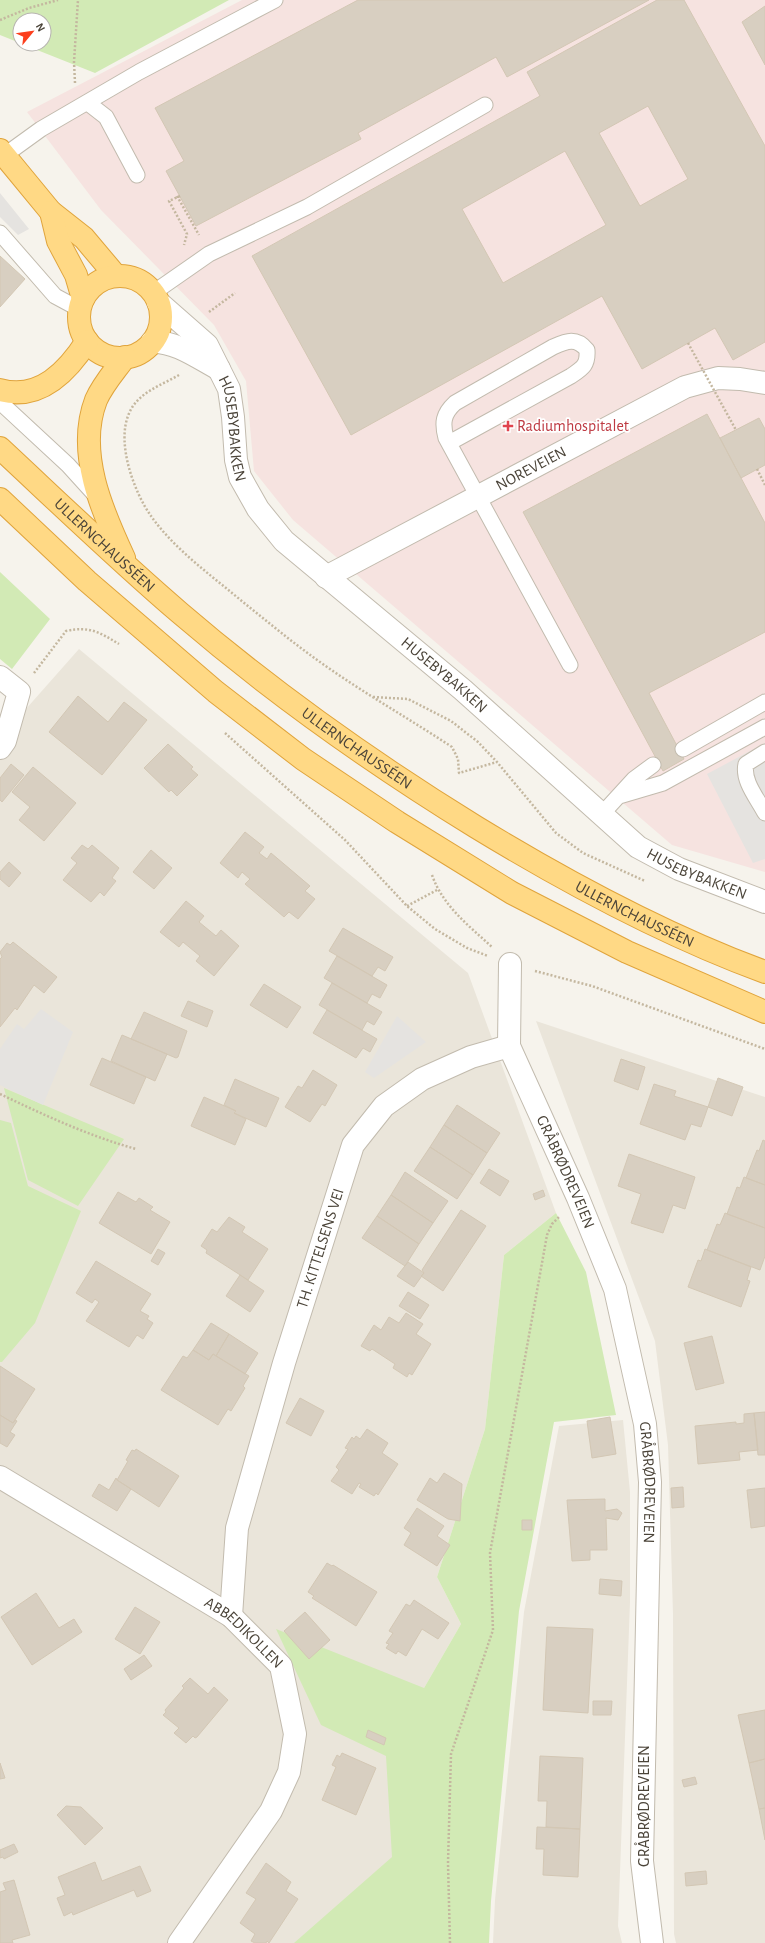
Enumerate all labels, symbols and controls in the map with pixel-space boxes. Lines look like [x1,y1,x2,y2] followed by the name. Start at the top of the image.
[12,12,52,52] north arrow
[34,21,47,33] text: N
[216,373,249,483] street label: HUSEBYBAKKEN
[517,418,629,434] place label: Radiumhospitalet
[502,420,514,432] marker: Radiumhospitalet
[493,443,569,494] street label: NOREVEIEN
[51,495,158,595] street label: ULLERNCHAUSSÉEN
[398,634,490,716] street label: HUSEBYBAKKEN
[299,705,415,792] street label: ULLERNCHAUSSÉEN
[644,845,749,902] street label: HUSEBYBAKKEN
[573,878,696,950] street label: ULLERNCHAUSSÉEN
[534,1113,597,1231] street label: GRÅBRØDREVEIEN
[294,1186,347,1310] street label: TH. KITTELSENS VEI
[637,1421,658,1543] street label: GRÅBRØDREVEIEN
[202,1594,286,1671] street label: ABBEDIKOLLEN
[634,1745,652,1867] street label: GRÅBRØDREVEIEN

